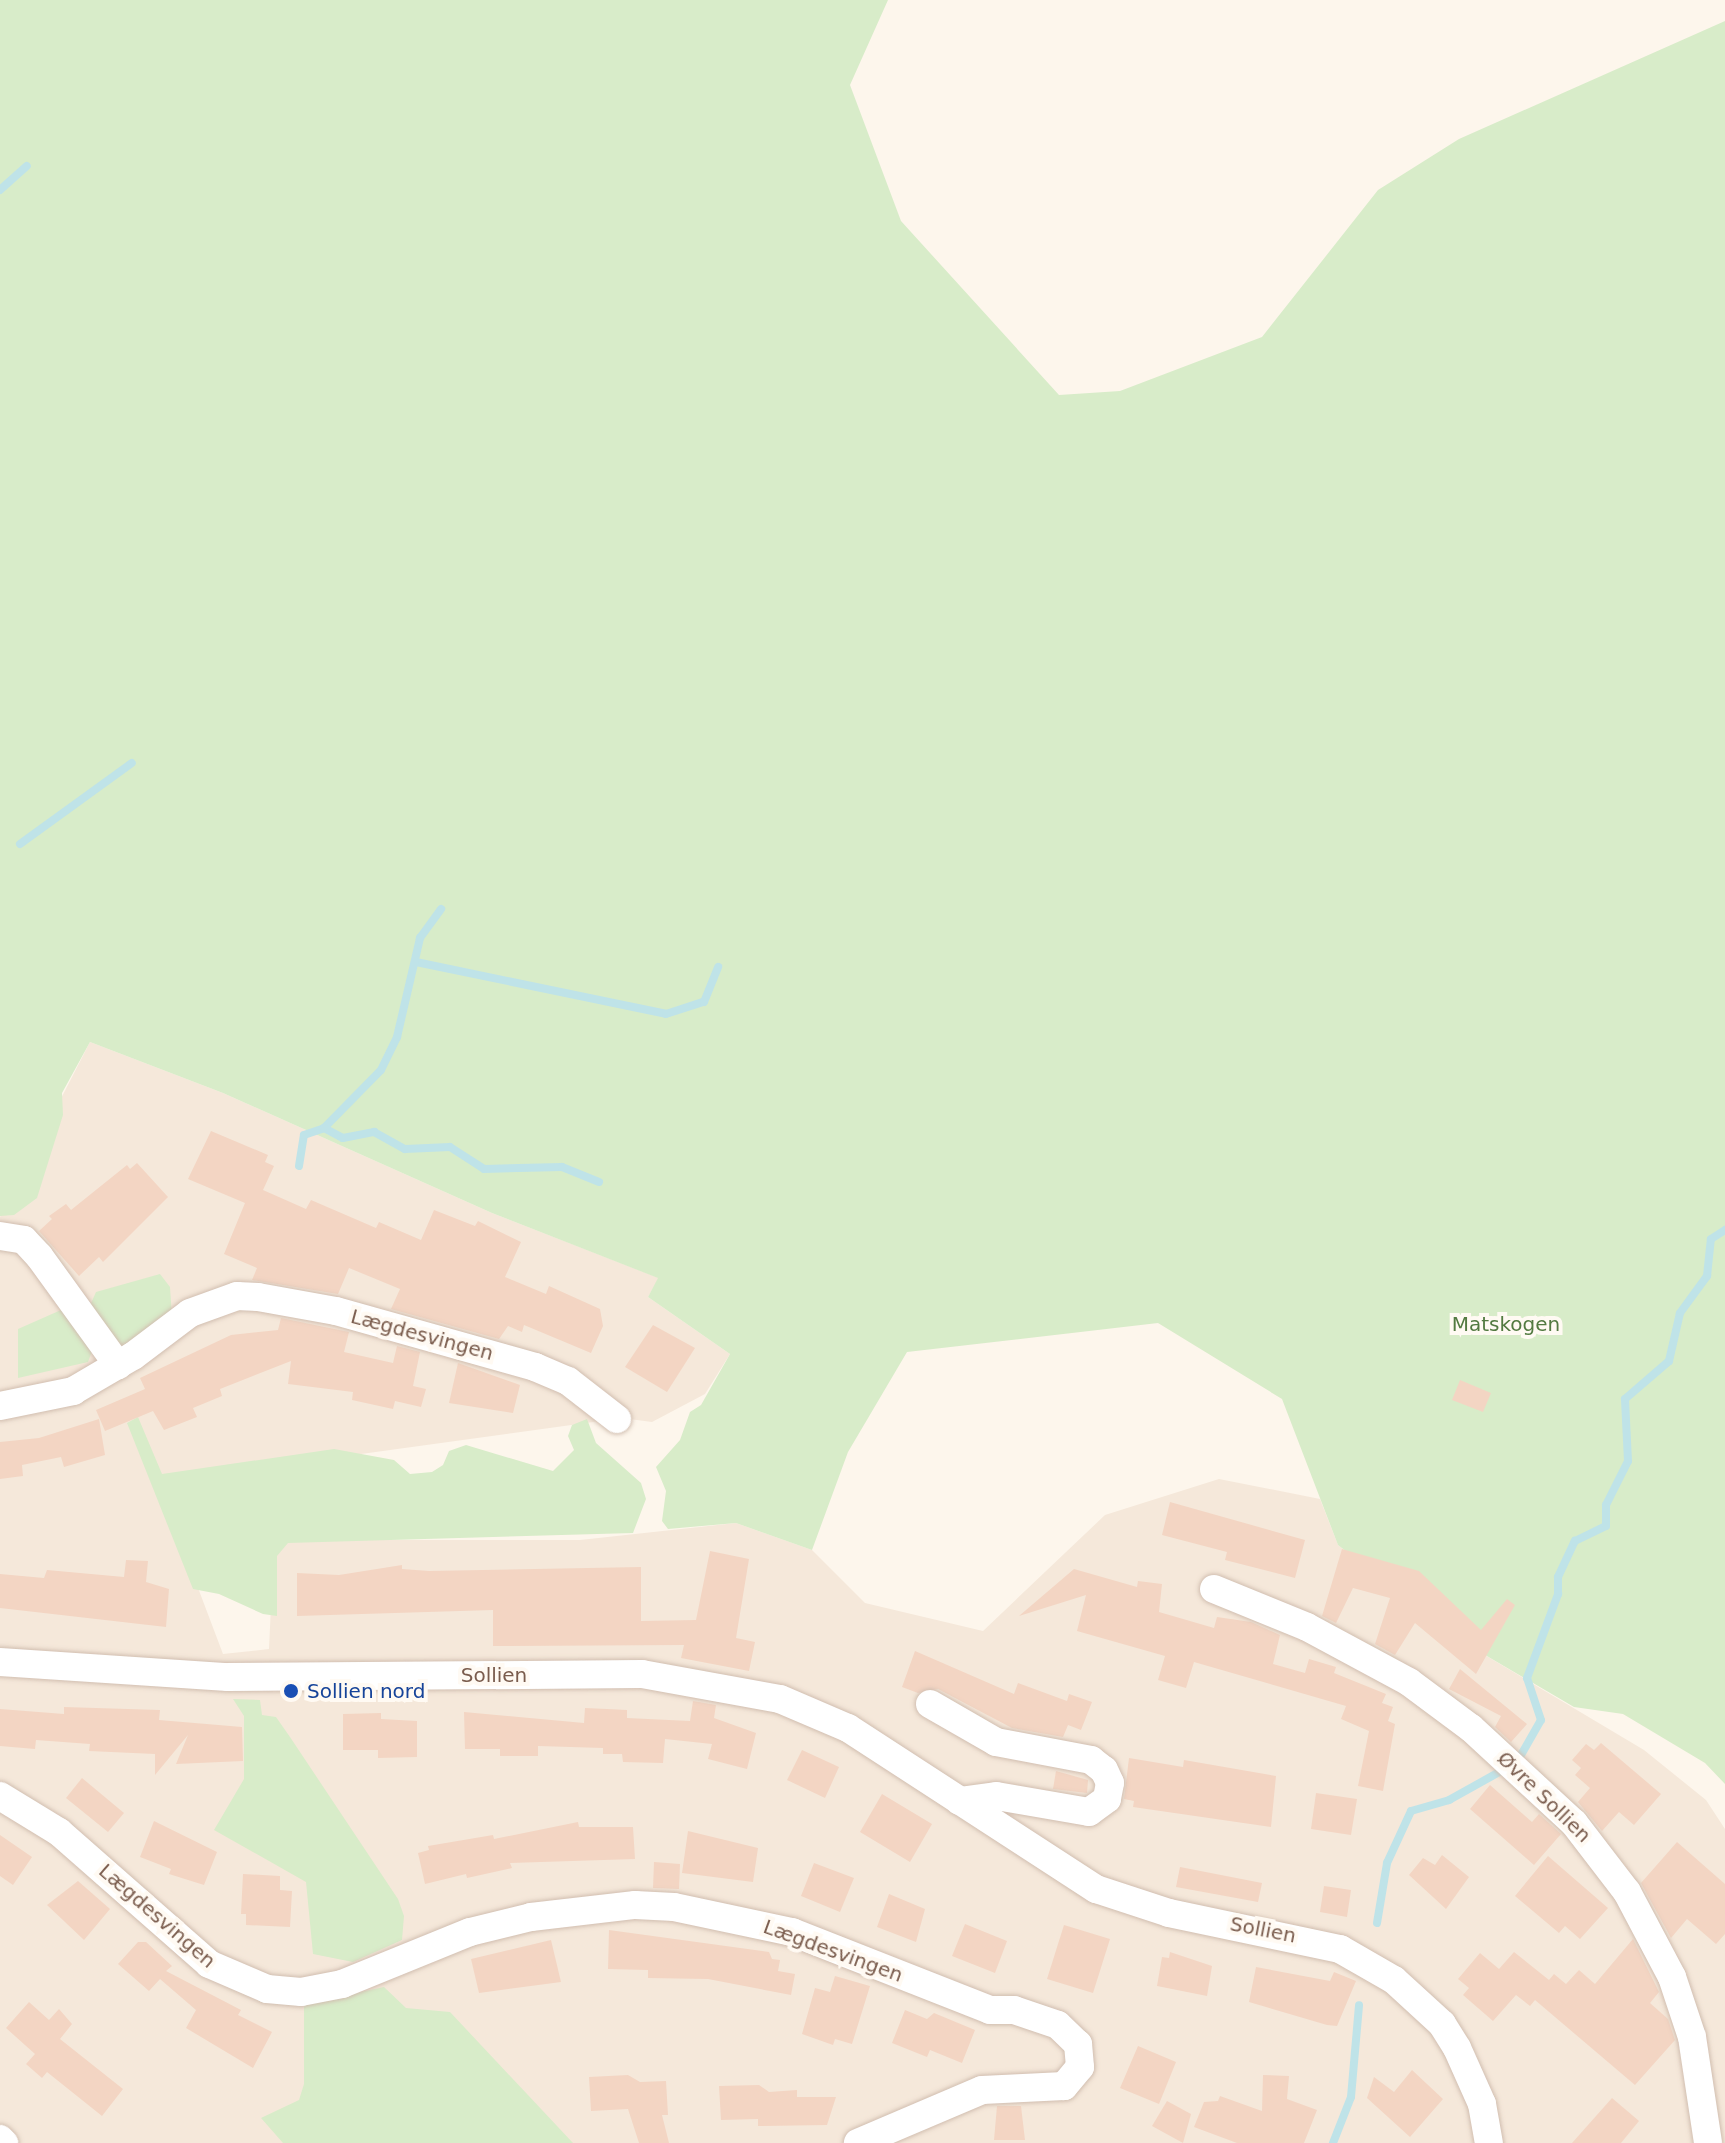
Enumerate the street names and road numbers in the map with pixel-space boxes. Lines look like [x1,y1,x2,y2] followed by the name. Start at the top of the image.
[348,1304,496,1366] street label: Lægdesvingen
[461,1663,527,1687] street label: Sollien
[1492,1746,1596,1848] street label: Øvre Sollien
[94,1859,220,1973] street label: Lægdesvingen
[1228,1912,1298,1948] street label: Sollien
[760,1915,906,1987] street label: Lægdesvingen

